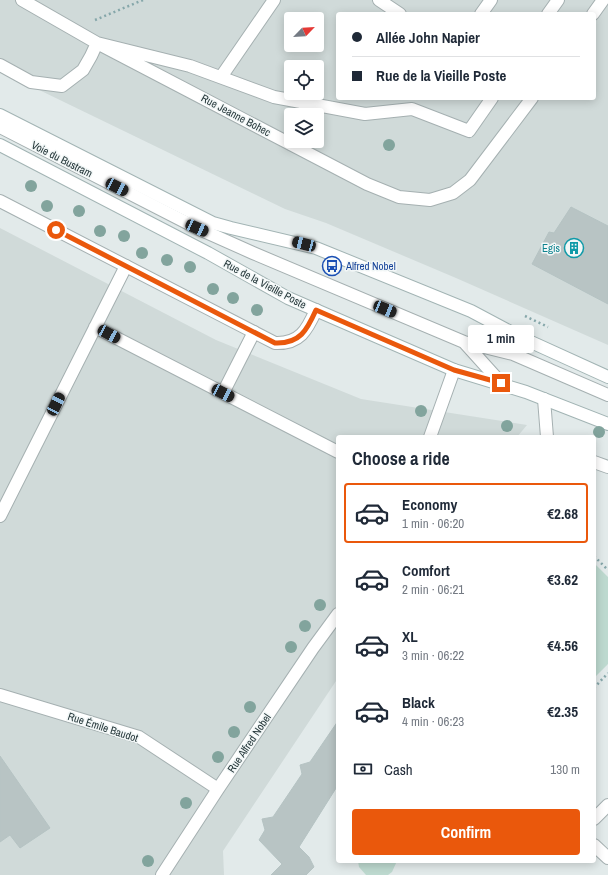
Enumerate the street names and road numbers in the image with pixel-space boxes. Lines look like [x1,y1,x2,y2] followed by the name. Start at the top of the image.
[199,91,274,139] street label: Rue Jeanne Bohec
[29,138,95,180] street label: Voie du Bustram
[221,256,309,312] street label: Rue de la Vieille Poste
[66,709,140,745] street label: Rue Émile Baudot
[224,711,274,775] street label: Rue Alfred Nobel

